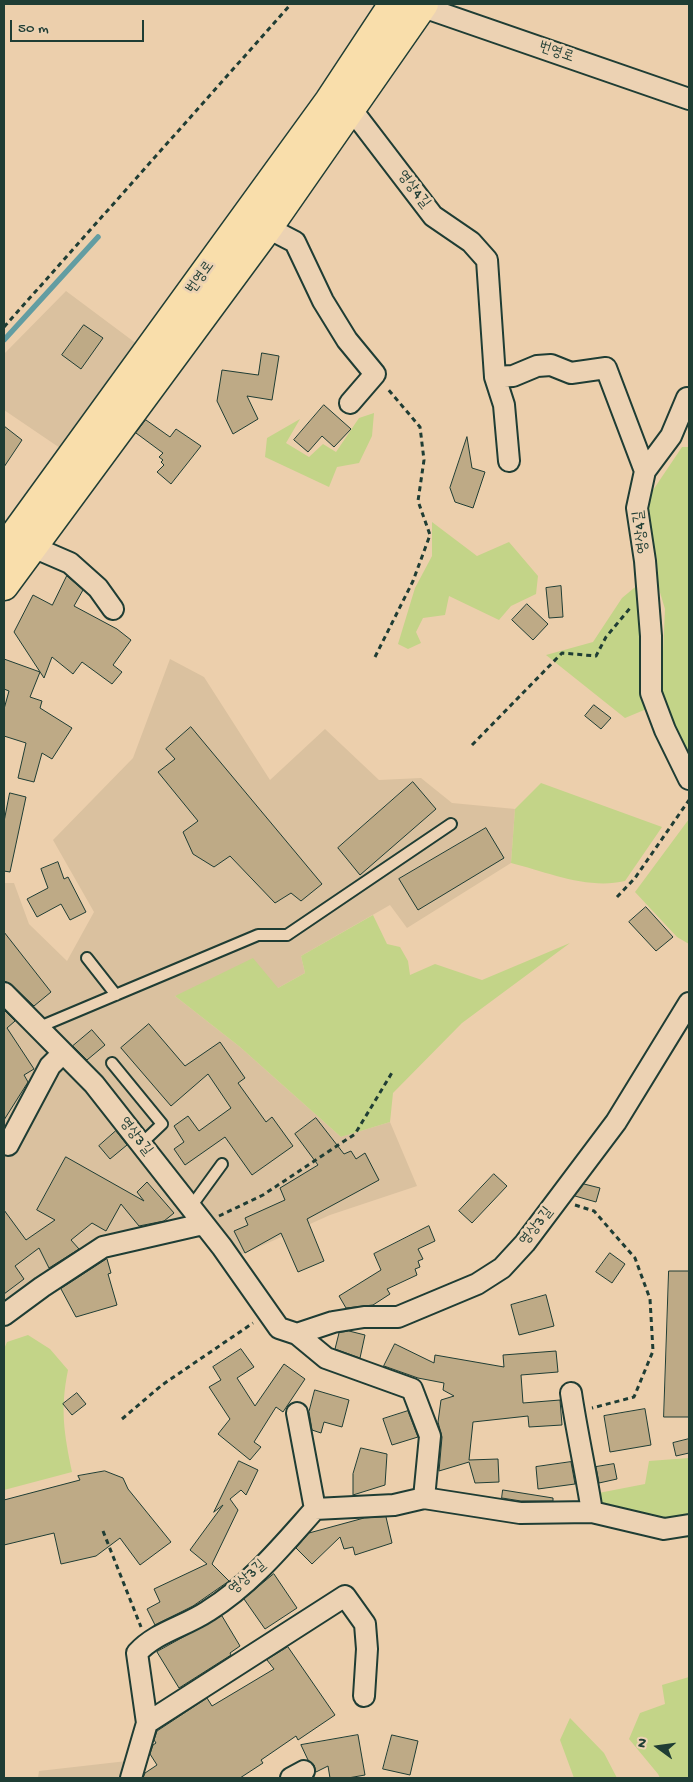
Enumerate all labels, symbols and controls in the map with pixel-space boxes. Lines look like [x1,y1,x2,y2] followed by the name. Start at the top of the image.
[12,10,146,42] scale bar
[18,20,49,38] text: 50 m
[536,39,576,67] street label: 번영로
[393,167,433,213] street label: 영상4길
[183,258,219,298] street label: 번영로
[630,509,654,555] street label: 영상4길
[114,1114,156,1160] street label: 영상3길
[516,1204,558,1250] street label: 영상3길
[225,1557,271,1599] street label: 영상3길
[633,1722,683,1772] north arrow
[634,1737,652,1750] text: N

